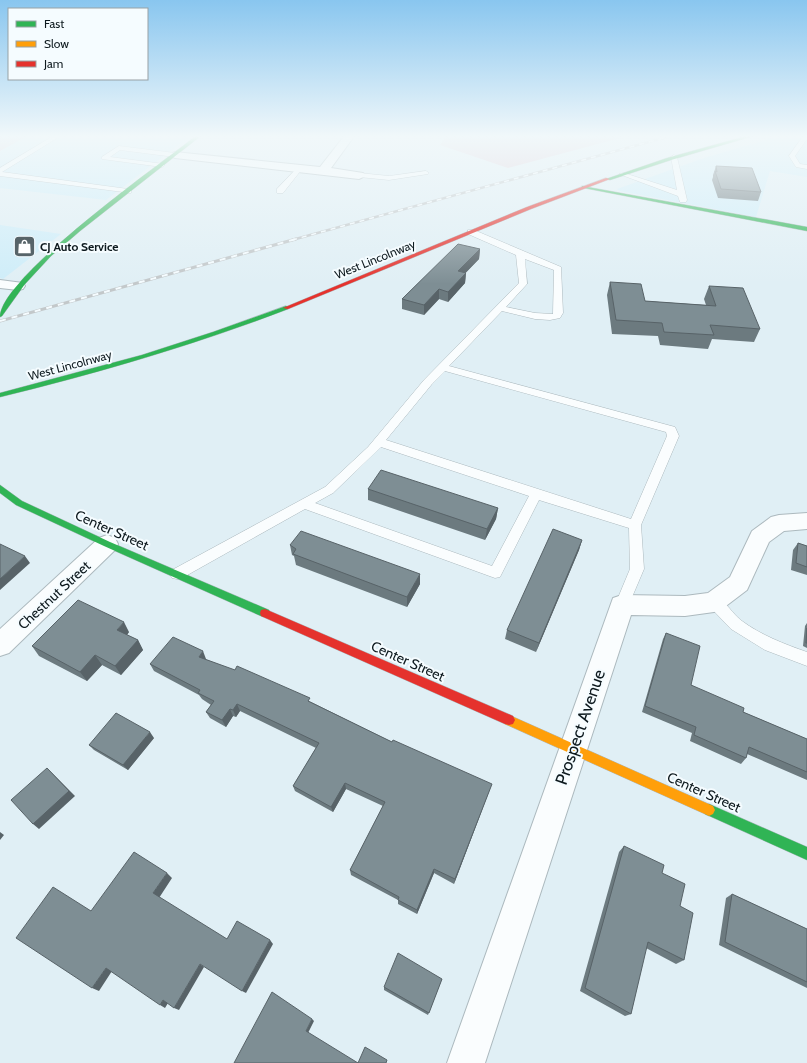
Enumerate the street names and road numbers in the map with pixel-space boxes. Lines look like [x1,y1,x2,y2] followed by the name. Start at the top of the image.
[332,236,418,282] street label: West Lincolnway
[27,347,113,383] street label: West Lincolnway
[72,506,152,554] street label: Center Street
[14,557,94,633] street label: Chestnut Street
[368,637,448,685] street label: Center Street
[551,667,609,787] street label: Prospect Avenue
[664,768,744,816] street label: Center Street

